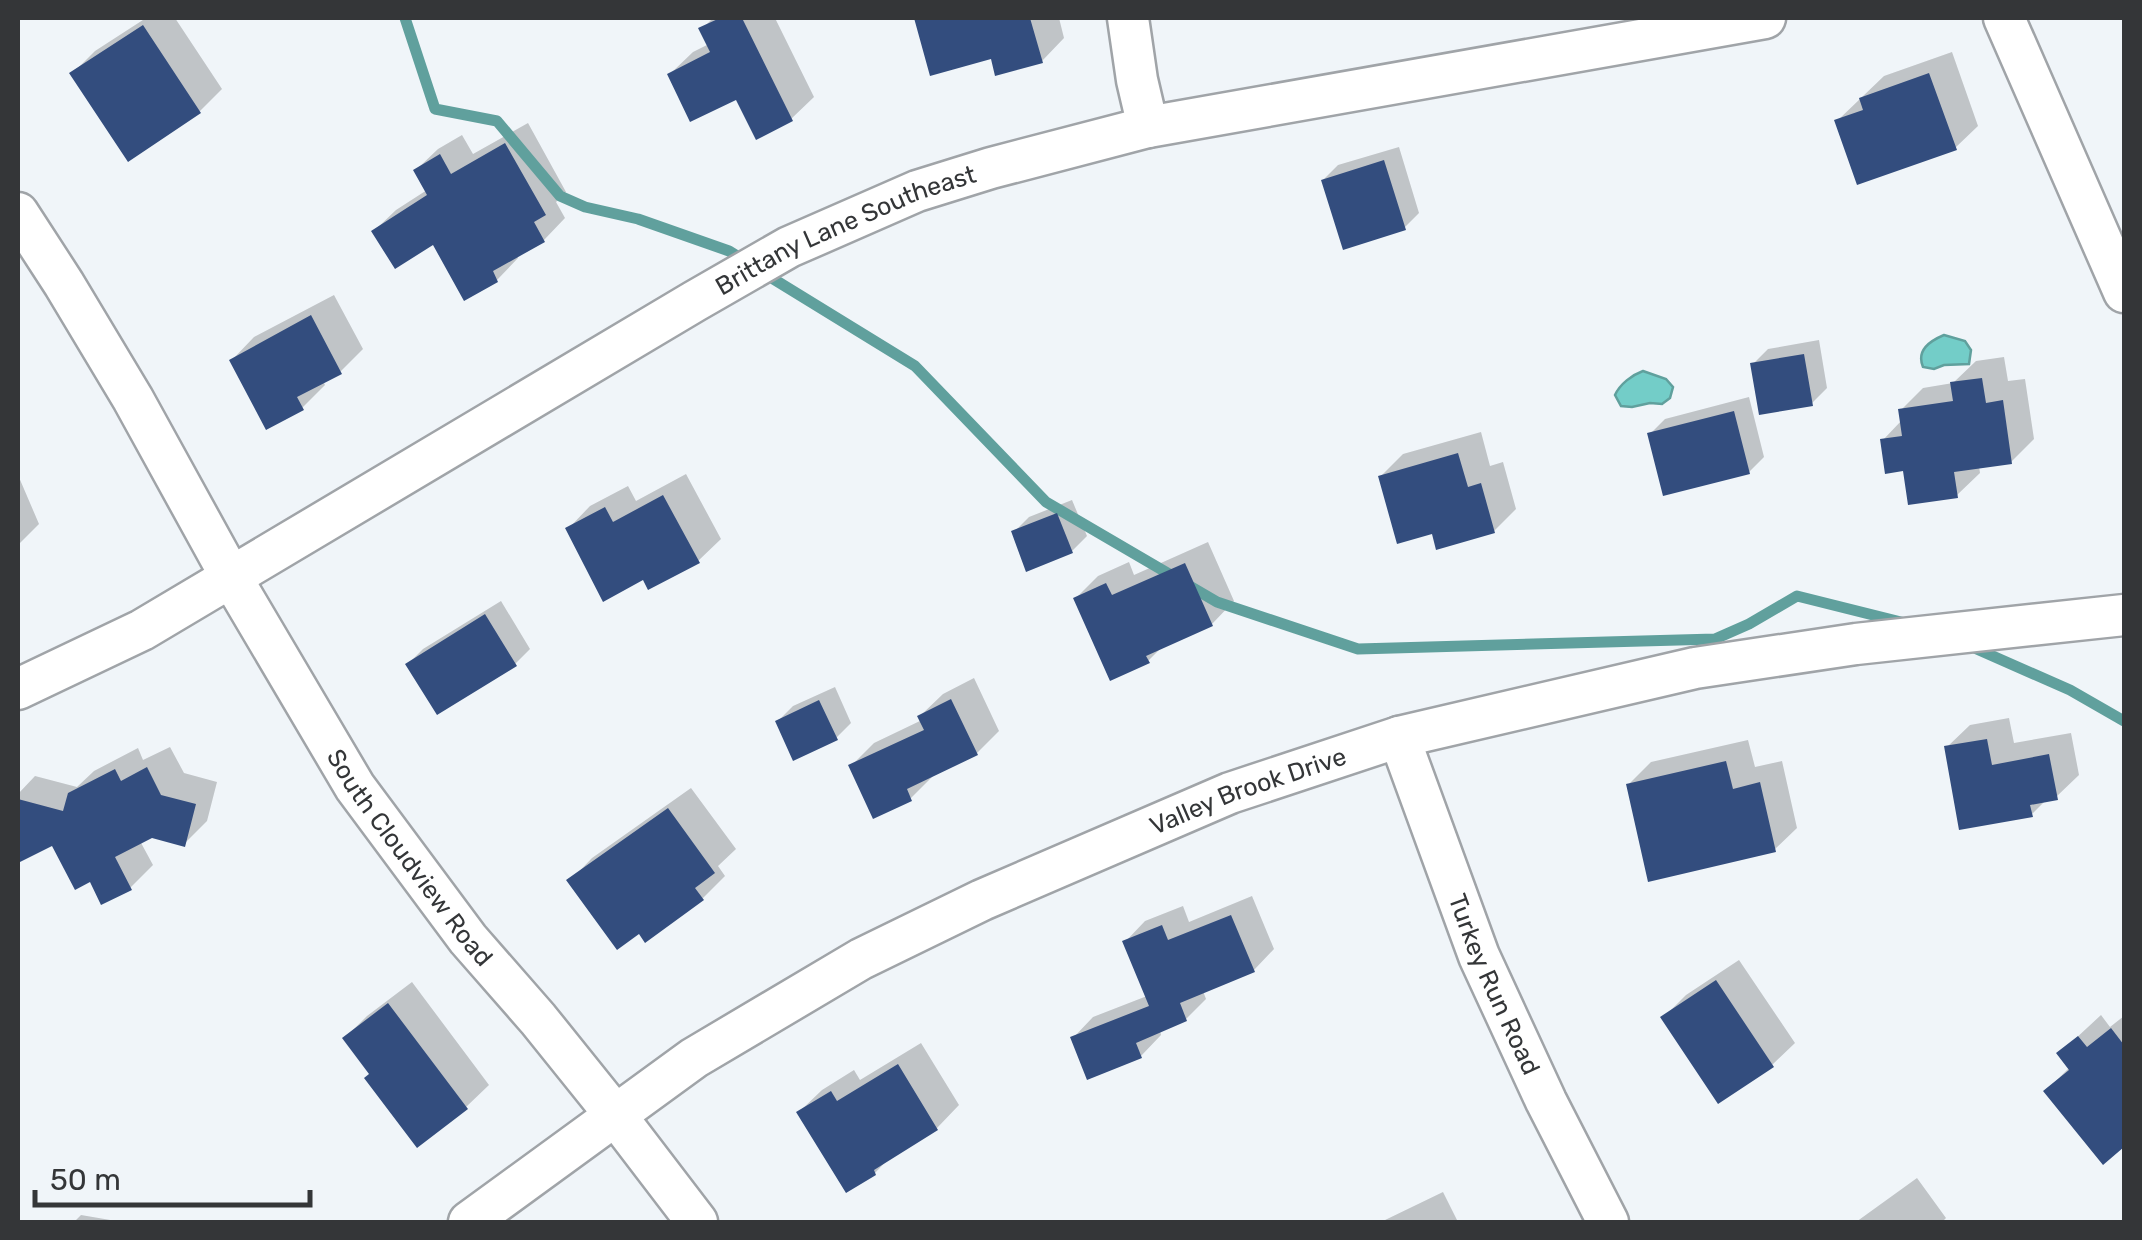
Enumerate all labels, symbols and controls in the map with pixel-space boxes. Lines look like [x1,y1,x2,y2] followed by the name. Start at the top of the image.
[710,159,979,301] street label: Brittany Lane Southeast
[1145,741,1350,840] street label: Valley Brook Drive
[321,744,499,972] street label: South Cloudview Road
[1443,890,1546,1079] street label: Turkey Run Road
[35,1145,310,1207] scale bar
[50,1162,121,1198] text: 50 m

